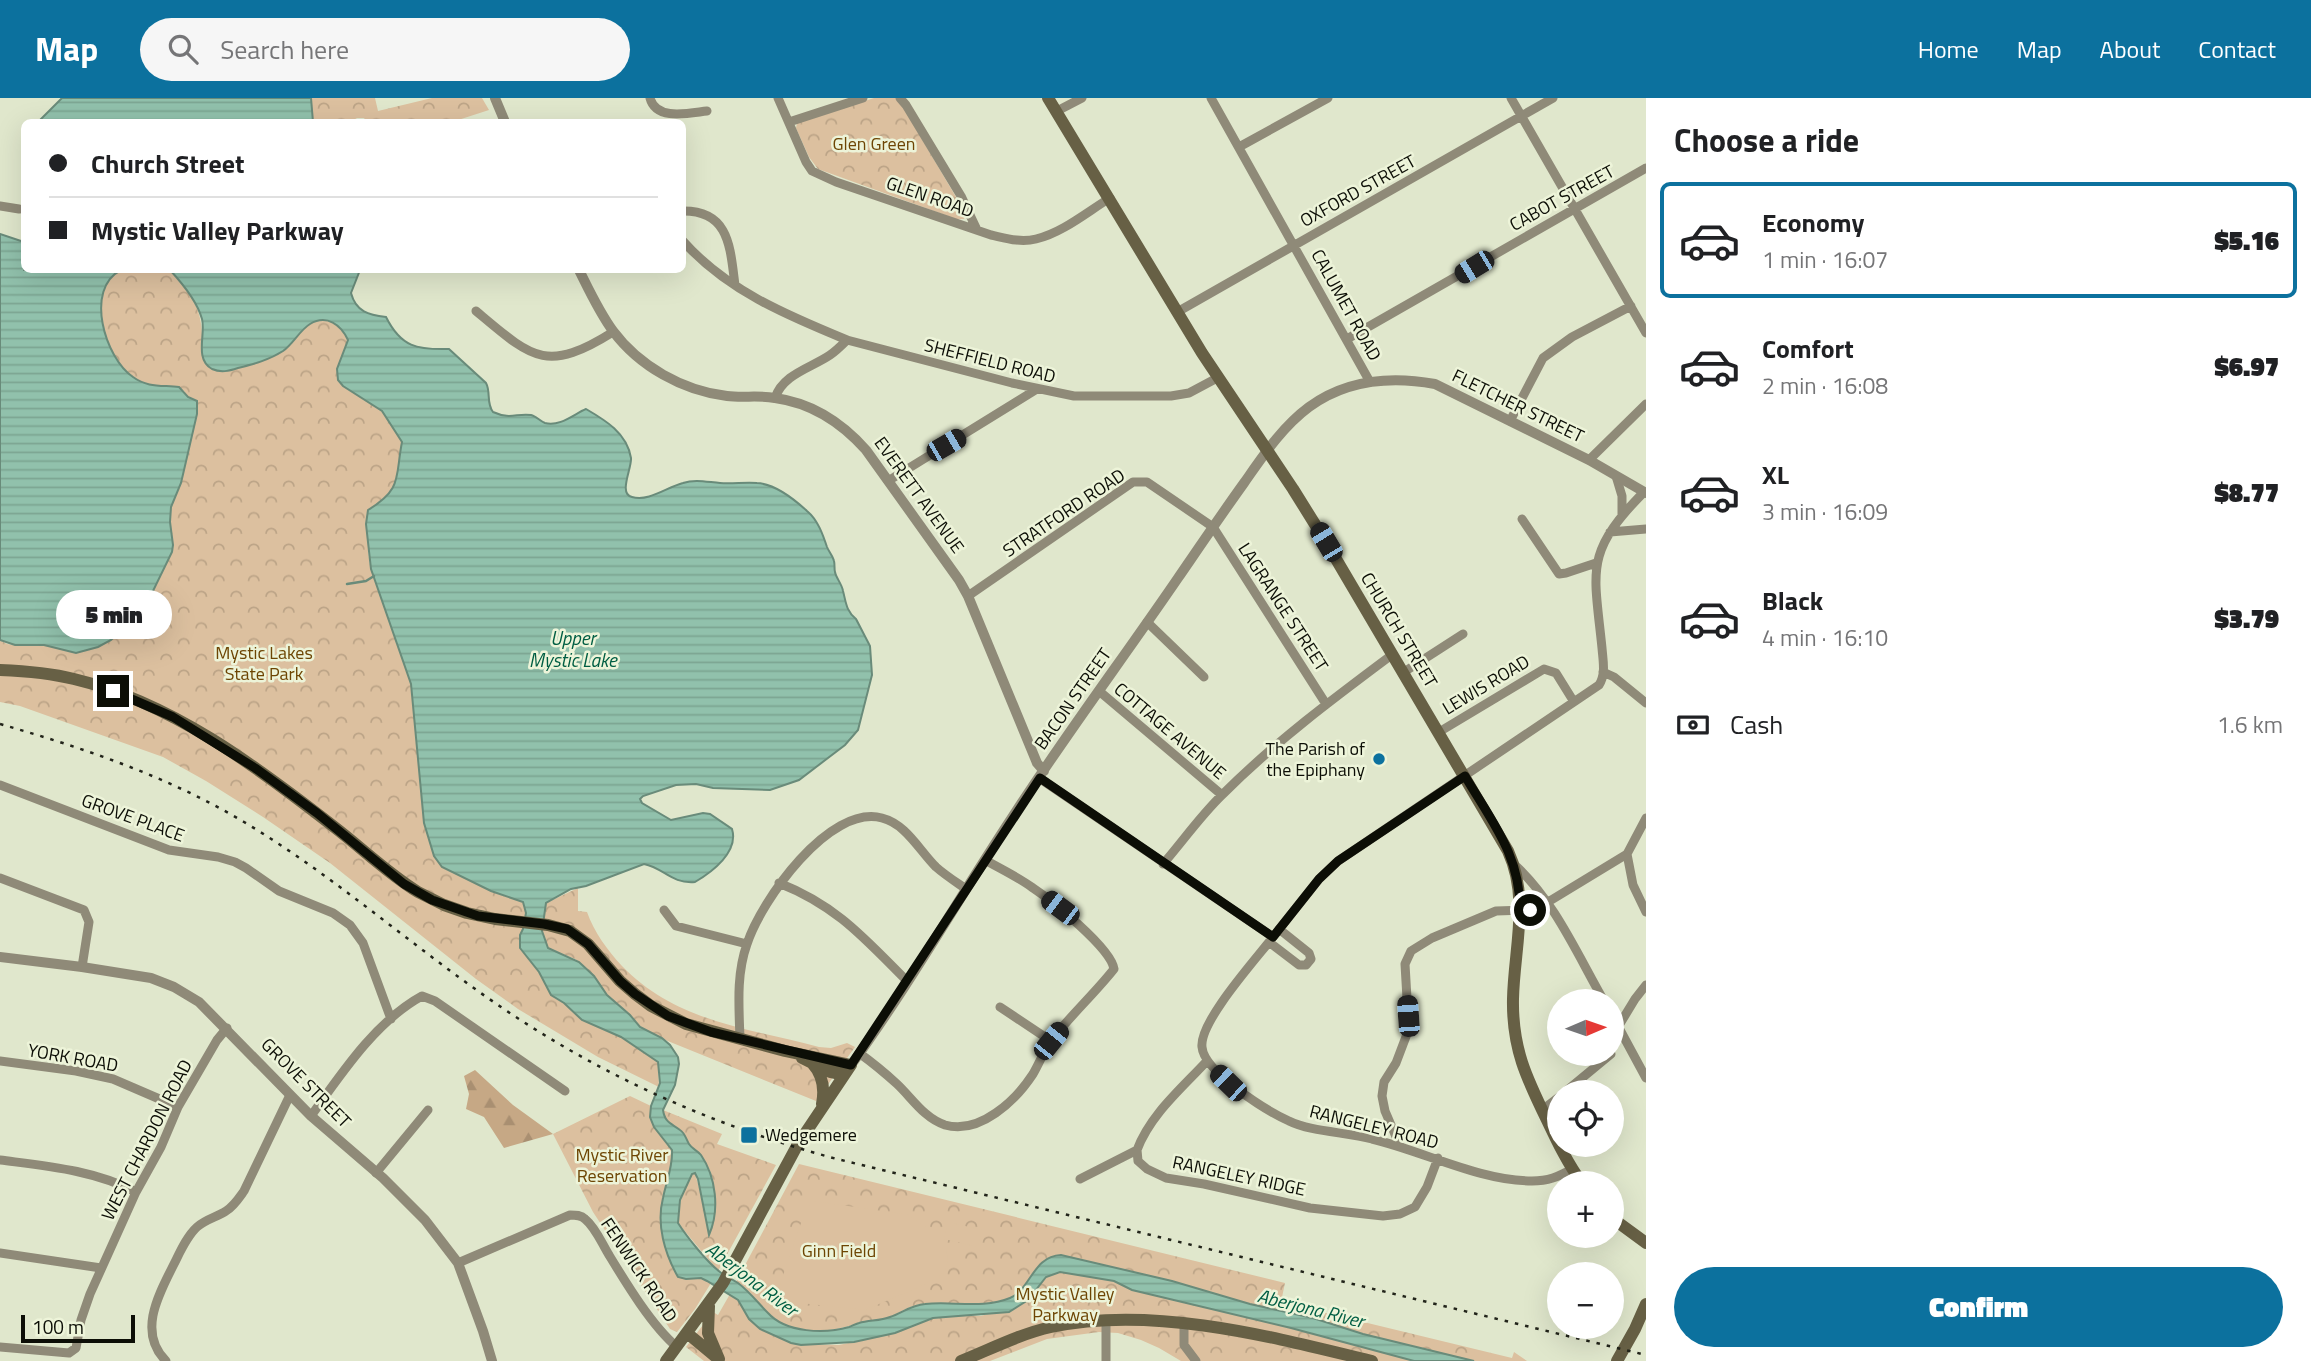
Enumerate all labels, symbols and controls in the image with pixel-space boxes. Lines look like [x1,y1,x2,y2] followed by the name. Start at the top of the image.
[140,18,630,81] search box
[35,24,98,74] text: Map
[164,30,202,68] icon: search
[220,30,349,69] text: Search here
[1918,31,1979,67] text: Home
[2017,31,2062,67] text: Map
[2100,31,2160,67] text: About
[2198,31,2276,67] text: Contact
[1674,116,1859,164] text: Choose a ride
[833,130,915,157] park label: Glen Green
[91,144,244,183] text: Church Street
[1295,147,1421,234] street label: OXFORD STREET
[1504,157,1620,238] street label: CABOT STREET
[883,169,978,224] street label: GLEN ROAD
[1762,203,1864,242] text: Economy
[1678,209,1741,272] icon: car
[91,211,344,250] text: Mystic Valley Parkway
[2214,221,2279,260] text: $5.16
[1762,242,1888,277] text: 1 min · 16:07
[1305,244,1388,366] street label: CALUMET ROAD
[1451,247,1498,287] car
[1762,329,1854,368] text: Comfort
[922,331,1059,390] street label: SHEFFIELD ROAD
[1678,335,1741,398] icon: car
[2214,347,2279,386] text: $6.97
[1448,362,1589,449] street label: FLETCHER STREET
[1762,368,1888,403] text: 2 min · 16:08
[923,425,970,465] car
[868,431,971,559] street label: EVERETT AVENUE
[1762,455,1789,494] text: XL
[1678,461,1741,524] icon: car
[997,462,1130,564] street label: STRATFORD ROAD
[2214,473,2279,512] text: $8.77
[1762,494,1888,529] text: 3 min · 16:09
[1307,519,1346,565] car
[1232,537,1336,677] street label: LAGRANGE STREET
[1354,567,1445,693] street label: CHURCH STREET
[1762,581,1823,620] text: Black
[1678,587,1741,650] icon: car
[55,589,171,638] callout: 5 min
[85,597,143,632] text: 5 min
[2214,599,2279,638] text: $3.79
[1762,620,1888,655] text: 4 min · 16:10
[529,623,618,674] water label: Upper Mystic Lake
[215,639,313,687] park label: Mystic Lakes State Park
[1027,642,1118,755] street label: BACON STREET
[1437,648,1535,721] street label: LEWIS ROAD
[97,675,129,707] route end
[1108,676,1232,786] street label: COTTAGE AVENUE
[1730,705,1783,744] text: Cash
[1674,706,1712,744] icon: cash
[2217,707,2283,742] text: 1.6 km
[1266,735,1365,783] place label: The Parish of the Epiphany
[1371,751,1387,767] marker: The Parish of the Epiphany
[78,786,188,849] street label: GROVE PLACE
[1037,887,1084,929] car
[1514,894,1546,926] route start
[1547,989,1624,1066] north arrow
[1547,989,1624,1339] map controls
[1397,994,1420,1038] car
[1030,1018,1073,1064] car
[255,1031,358,1134] street label: GROVE STREET
[26,1036,120,1079] street label: YORK ROAD
[94,1055,199,1225] street label: WEST CHARDON ROAD
[1206,1061,1251,1105] car
[1547,1080,1624,1157] button: locate
[1307,1097,1442,1156] street label: RANGELEY ROAD
[765,1121,857,1148] place label: Wedgemere
[739,1125,759,1145] marker: Wedgemere
[576,1141,668,1189] park label: Mystic River Reservation
[1170,1148,1308,1203] street label: RANGELEY RIDGE
[1547,1171,1624,1248] button: +
[594,1212,684,1327] street label: FENWICK ROAD
[700,1234,806,1324] water label: Aberjona River
[802,1237,876,1264] park label: Ginn Field
[1547,1262,1624,1339] button: −
[1674,1267,2283,1347] button: Confirm
[1015,1280,1115,1328] park label: Mystic Valley Parkway
[1255,1280,1369,1335] water label: Aberjona River
[21,1312,135,1344] scale bar
[32,1312,84,1341] text: 100 m

